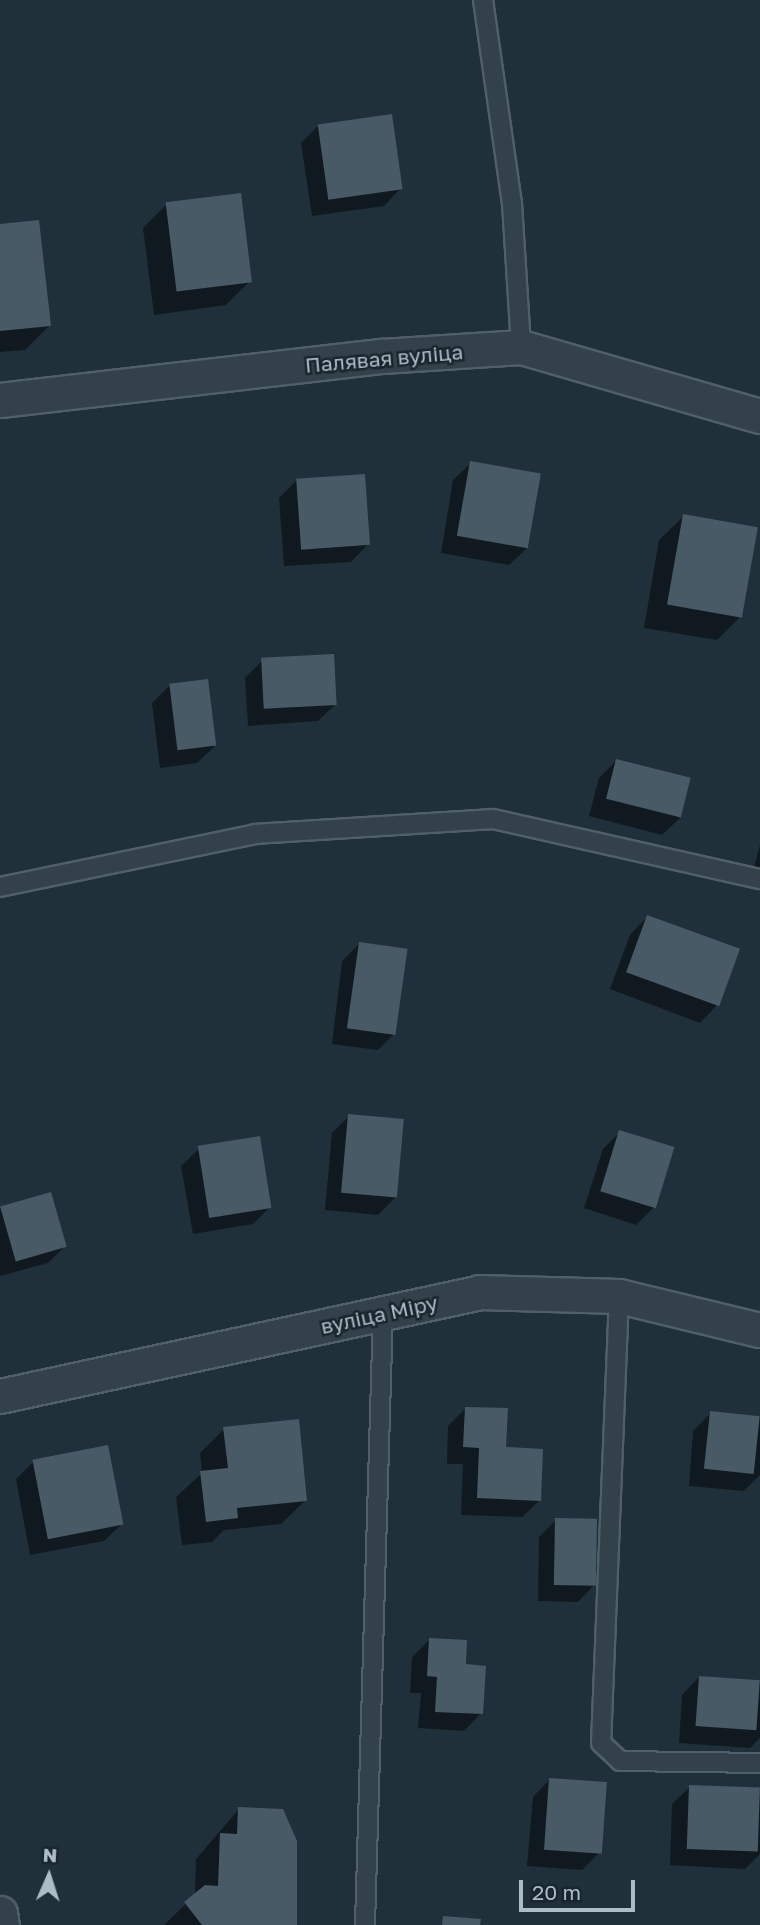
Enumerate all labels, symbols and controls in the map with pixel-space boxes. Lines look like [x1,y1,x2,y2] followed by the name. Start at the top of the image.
[304,339,464,377] street label: Палявая вуліца
[318,1289,440,1339] street label: вуліца Міру
[14,1841,84,1911] north arrow
[42,1843,58,1866] text: N
[522,1866,638,1910] scale bar
[532,1879,581,1905] text: 20 m

